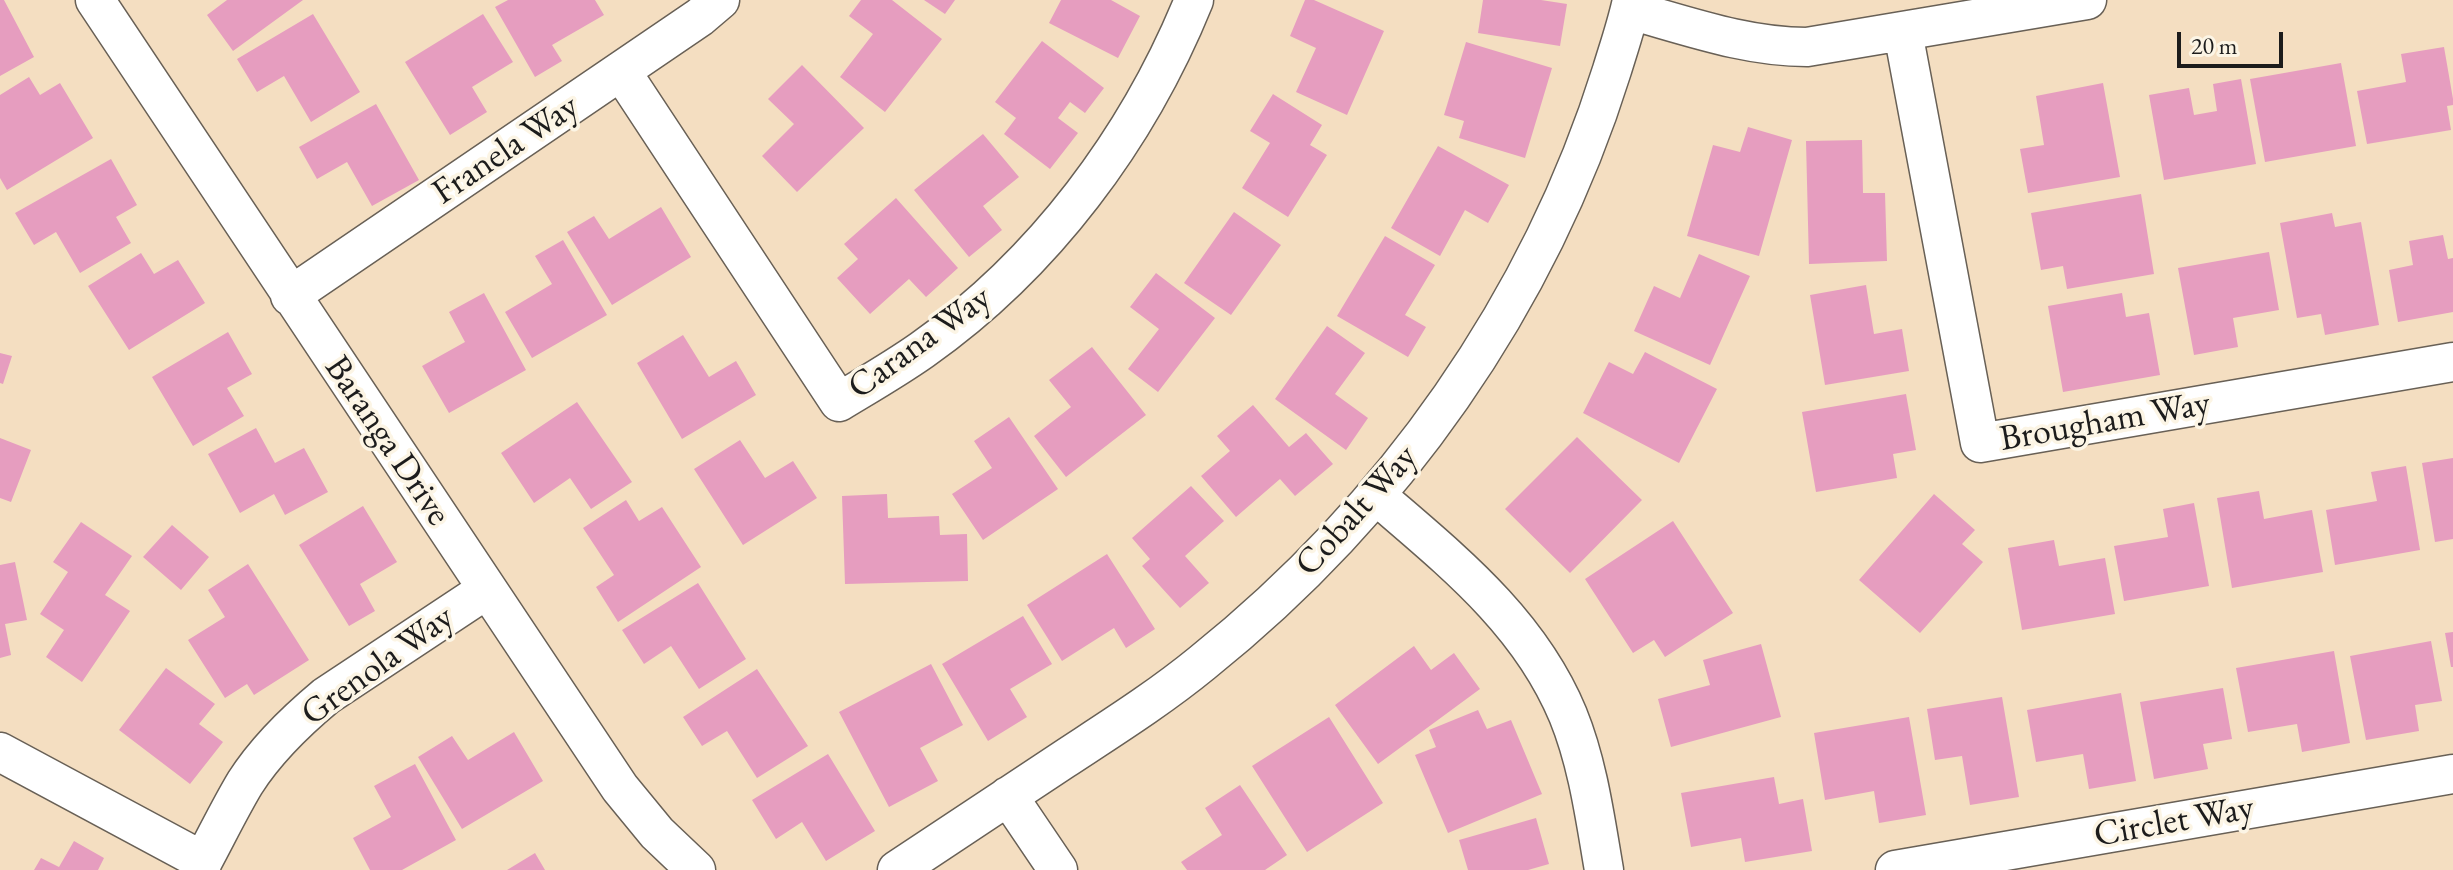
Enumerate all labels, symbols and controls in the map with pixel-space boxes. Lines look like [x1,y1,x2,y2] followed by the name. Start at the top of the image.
[2181,16,2287,66] scale bar
[2191,30,2238,61] text: 20 m
[425,85,587,215] street label: Franela Way
[840,277,1000,409] street label: Carana Way
[315,348,459,534] street label: Baranga Drive
[1996,382,2214,462] street label: Brougham Way
[1287,436,1427,586] street label: Cobalt Way
[293,596,463,736] street label: Grenola Way
[2091,787,2257,857] street label: Circlet Way

